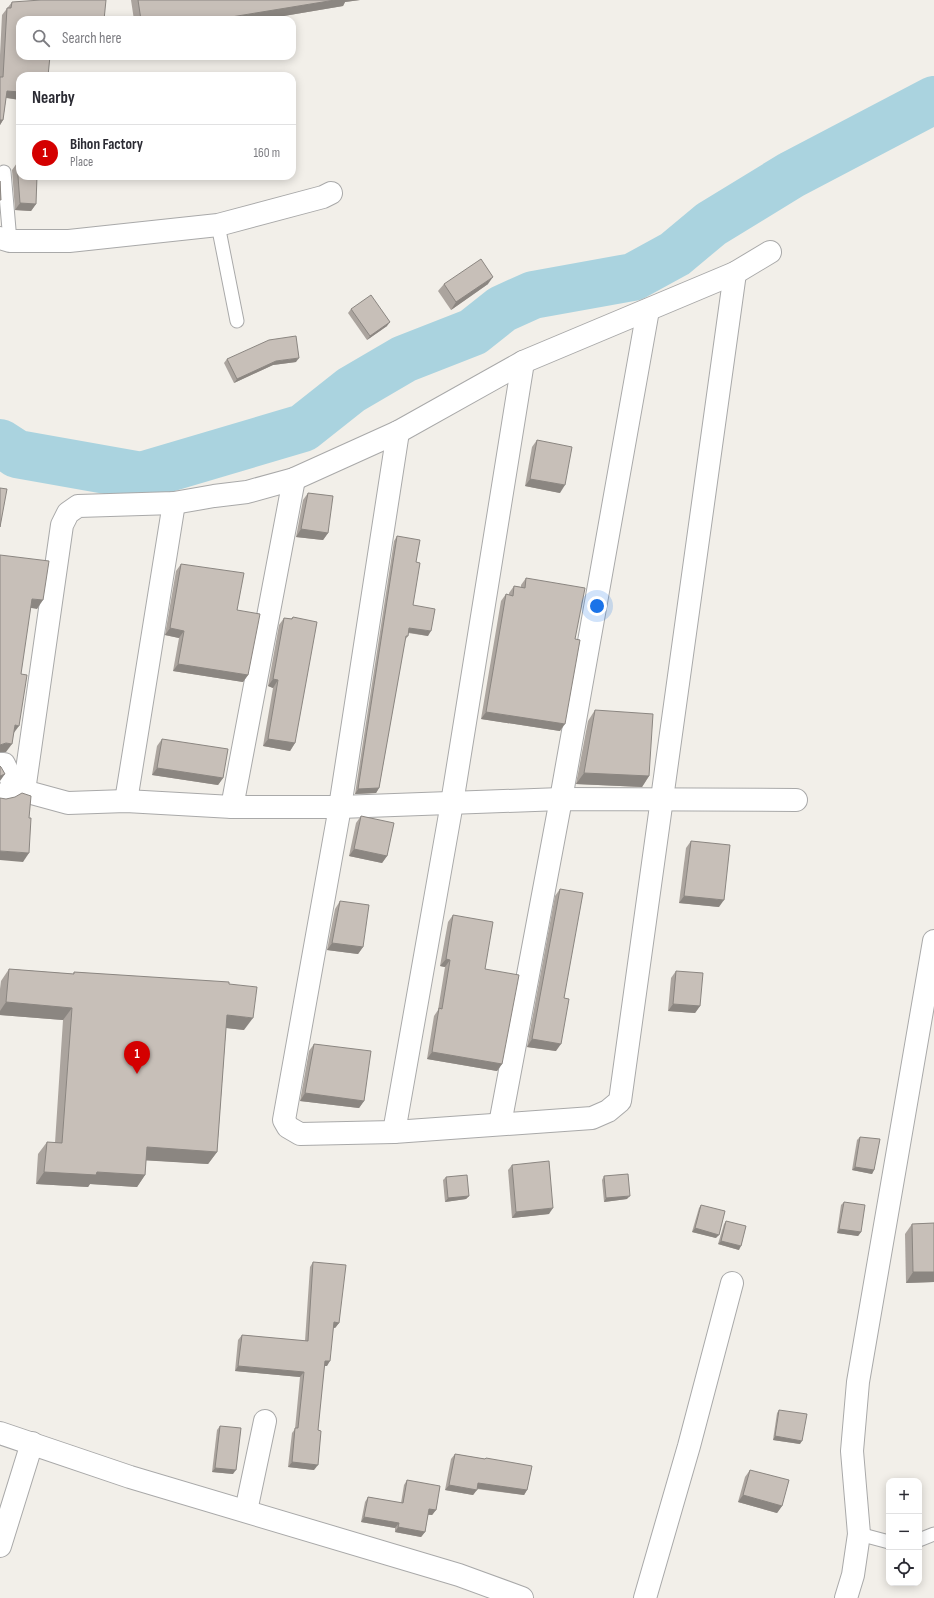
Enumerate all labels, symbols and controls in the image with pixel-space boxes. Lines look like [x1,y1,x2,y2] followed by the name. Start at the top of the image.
[16,16,296,60] search box
[30,27,52,49] icon: search
[62,29,122,48] text: Search here
[32,88,75,108] text: Nearby
[70,135,143,154] text: Bihon Factory
[42,145,48,161] text: 1
[254,145,280,161] text: 160 m
[70,154,93,170] text: Place
[587,596,607,616] your location
[124,1041,150,1074] pin: 1
[886,1478,922,1586] map controls
[886,1478,922,1514] button: +
[886,1514,922,1550] button: −
[886,1550,922,1586] button: locate

